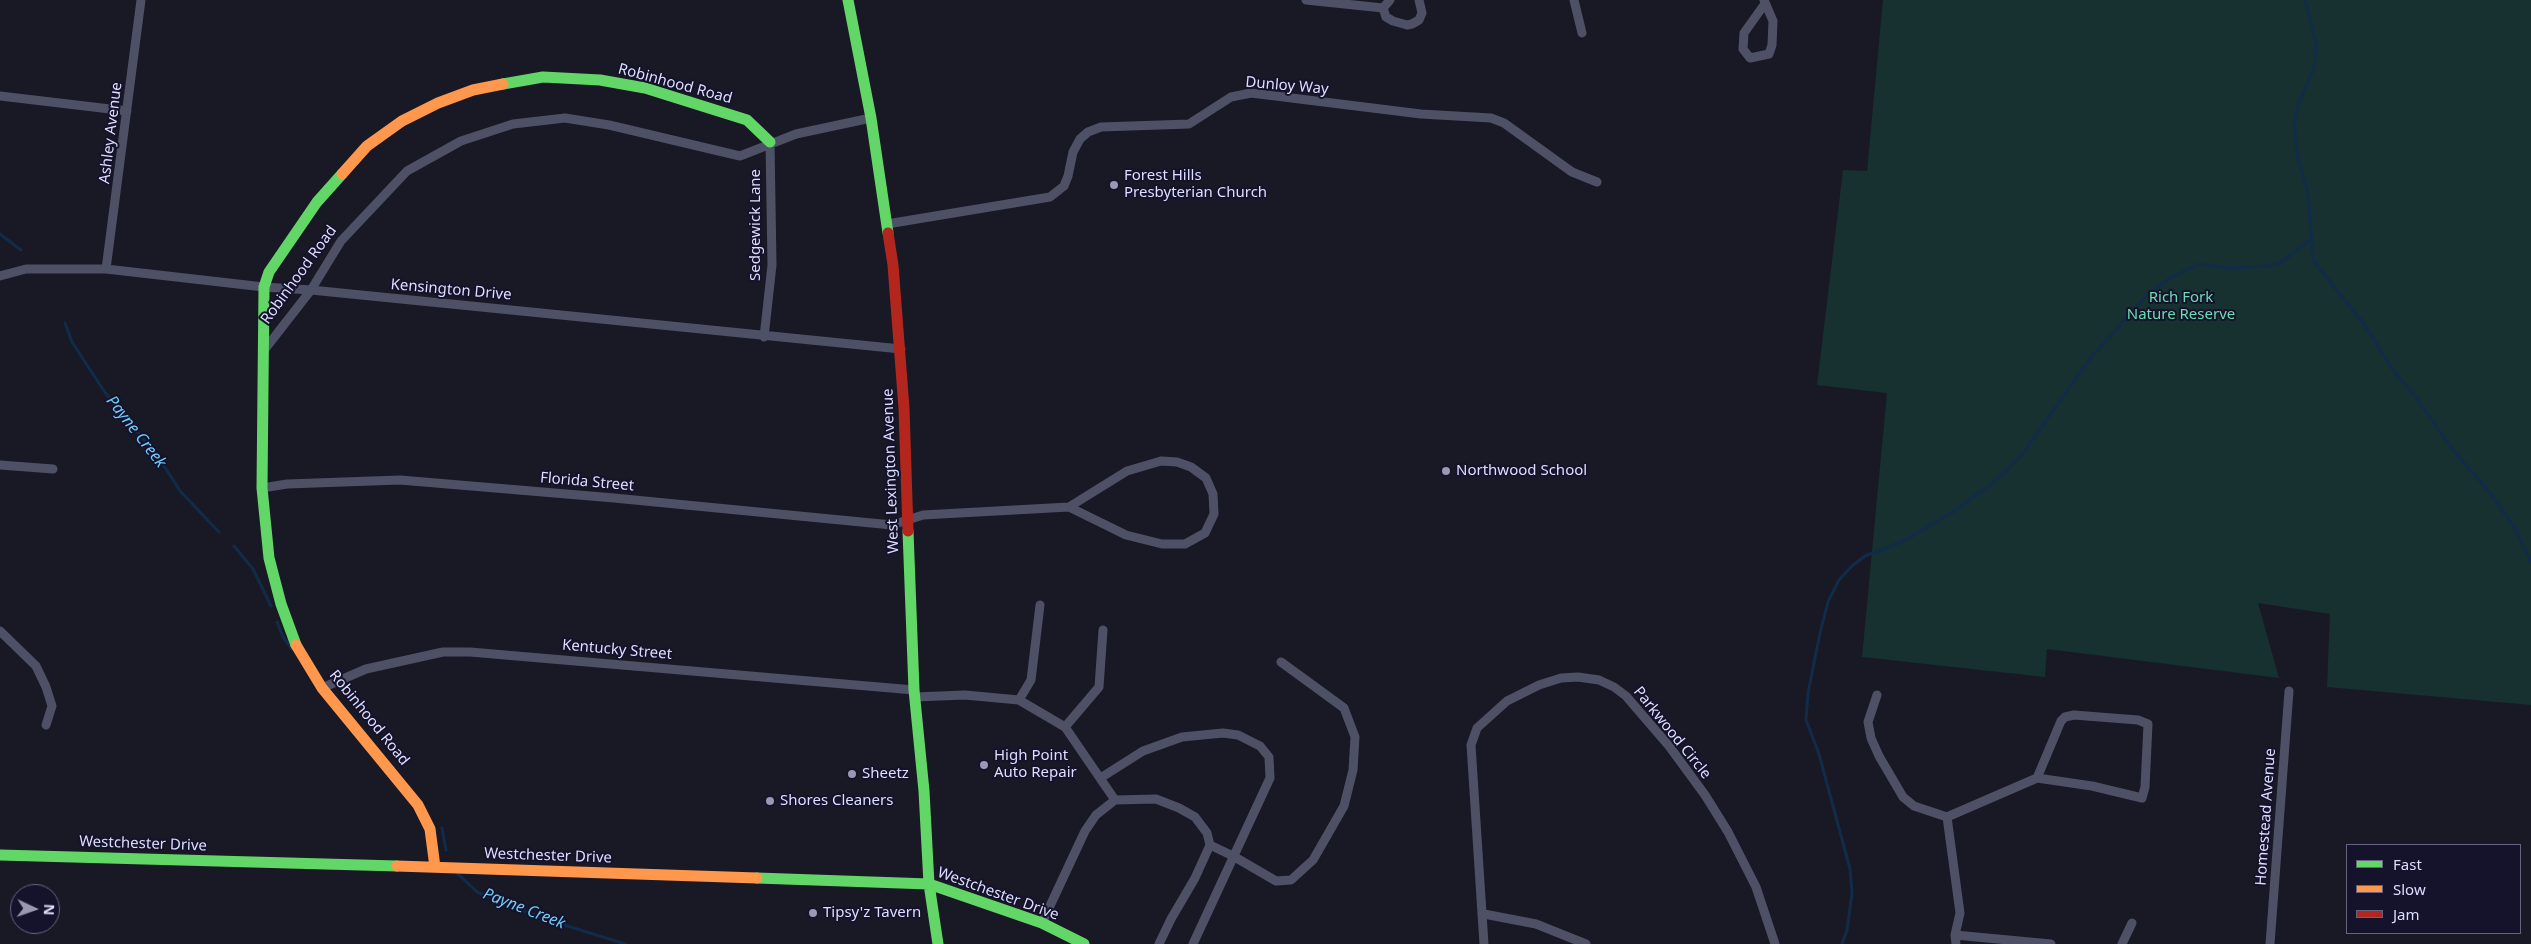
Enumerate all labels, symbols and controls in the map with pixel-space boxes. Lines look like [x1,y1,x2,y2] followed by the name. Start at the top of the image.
[616,60,734,108] street label: Robinhood Road
[1245,73,1329,99] street label: Dunloy Way
[96,81,126,185] street label: Ashley Avenue
[1124,167,1267,202] place label: Forest Hills Presbyterian Church
[747,169,765,281] street label: Sedgewick Lane
[1108,179,1120,191] marker: Forest Hills Presbyterian Church
[257,222,341,328] street label: Robinhood Road
[390,276,512,304] street label: Kensington Drive
[2127,289,2235,324] park label: Rich Fork Nature Reserve
[879,388,903,554] street label: West Lexington Avenue
[102,392,170,472] water label: Payne Creek
[1456,462,1587,480] place label: Northwood School
[1440,465,1452,477] marker: Northwood School
[539,469,635,495] street label: Florida Street
[561,636,673,664] street label: Kentucky Street
[325,667,413,769] street label: Robinhood Road
[1629,683,1715,783] street label: Parkwood Circle
[994,747,1077,782] place label: High Point Auto Repair
[2252,748,2280,886] street label: Homestead Avenue
[978,759,990,771] marker: High Point Auto Repair
[862,765,909,783] place label: Sheetz
[846,768,858,780] marker: Sheetz
[780,792,893,810] place label: Shores Cleaners
[764,795,776,807] marker: Shores Cleaners
[79,833,207,855] street label: Westchester Drive
[2346,844,2521,934] legend
[484,845,612,867] street label: Westchester Drive
[2393,854,2422,874] text: Fast
[935,864,1061,924] street label: Westchester Drive
[2393,879,2426,899] text: Slow
[10,884,60,934] north arrow
[480,885,568,933] water label: Payne Creek
[40,904,59,916] text: N
[823,904,921,922] place label: Tipsy'z Tavern
[2393,904,2420,924] text: Jam
[807,907,819,919] marker: Tipsy'z Tavern

